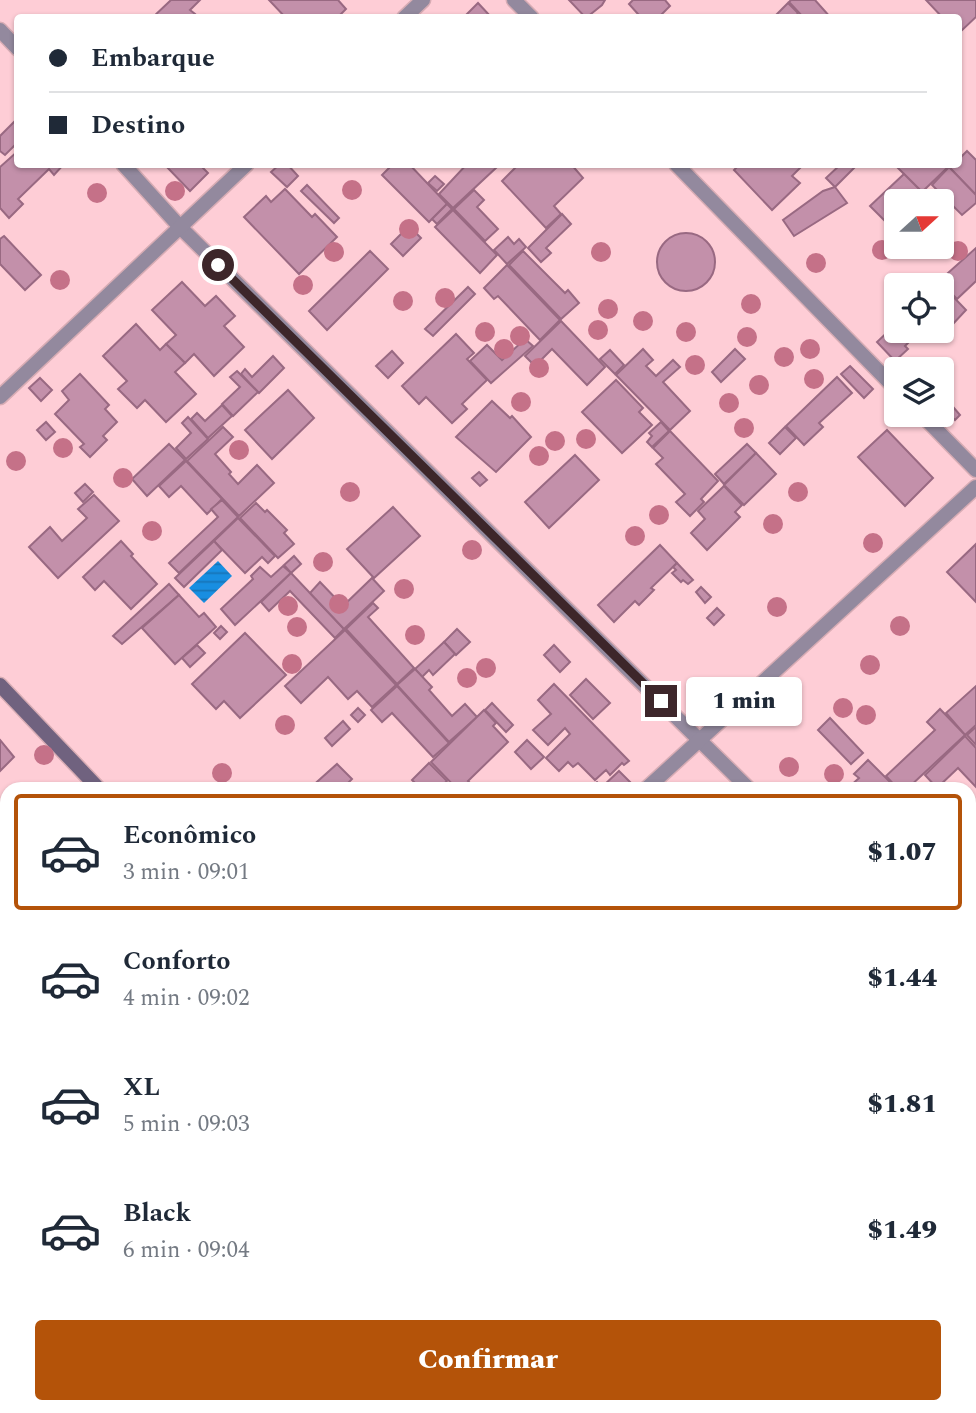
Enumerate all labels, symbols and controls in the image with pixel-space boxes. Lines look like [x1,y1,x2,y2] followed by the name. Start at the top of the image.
[91,38,215,78] text: Embarque
[91,105,185,145] text: Destino
[884,189,954,259] north arrow
[884,189,954,427] map controls
[202,249,234,281] route start
[884,273,954,343] button: locate
[884,357,954,427] button: layers
[686,676,801,726] callout: 1 min
[712,684,776,719] text: 1 min
[645,685,677,717] route end
[123,815,256,855] text: Econômico
[39,821,102,884] icon: car
[867,832,937,872] text: $1.07
[123,855,250,890] text: 3 min · 09:01
[123,941,231,981] text: Conforto
[39,947,102,1010] icon: car
[867,958,937,998] text: $1.44
[123,981,250,1016] text: 4 min · 09:02
[123,1067,160,1107] text: XL
[39,1073,102,1136] icon: car
[867,1084,937,1124] text: $1.81
[123,1107,250,1142] text: 5 min · 09:03
[123,1193,191,1233] text: Black
[39,1199,102,1262] icon: car
[867,1210,937,1250] text: $1.49
[123,1233,250,1268] text: 6 min · 09:04
[35,1320,941,1400] button: Confirmar

